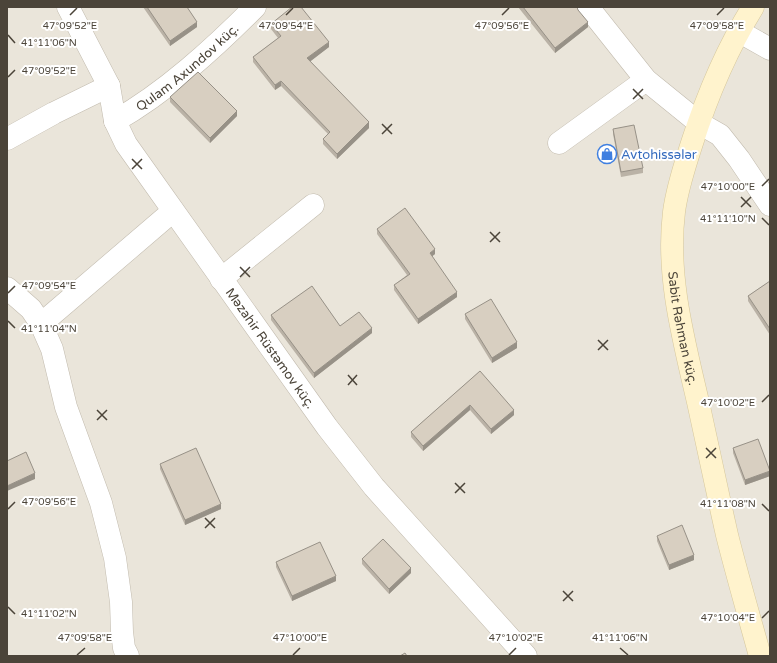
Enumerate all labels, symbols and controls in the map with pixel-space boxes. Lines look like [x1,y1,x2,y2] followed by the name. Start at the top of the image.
[43,20,97,32] text: 47°09'52"E
[259,20,313,32] text: 47°09'54"E
[475,20,529,32] text: 47°09'56"E
[690,20,744,32] text: 47°09'58"E
[133,21,242,115] street label: Qulam Axundov küç.
[21,37,77,49] text: 41°11'06"N
[22,65,76,77] text: 47°09'52"E
[596,143,618,165] shop icon: Avtohissələr
[621,147,697,163] place label: Avtohissələr
[701,181,755,193] text: 47°10'00"E
[700,213,756,225] text: 41°11'10"N
[664,271,701,387] street label: Sabit Rəhman küç.
[22,280,76,292] text: 47°09'54"E
[222,285,318,412] street label: Məzahir Rüstəmov küç.
[21,323,77,335] text: 41°11'04"N
[701,397,755,409] text: 47°10'02"E
[22,496,76,508] text: 47°09'56"E
[700,498,756,510] text: 41°11'08"N
[21,608,77,620] text: 41°11'02"N
[701,612,755,624] text: 47°10'04"E
[58,632,112,644] text: 47°09'58"E
[273,632,327,644] text: 47°10'00"E
[489,632,543,644] text: 47°10'02"E
[592,632,648,644] text: 41°11'06"N

